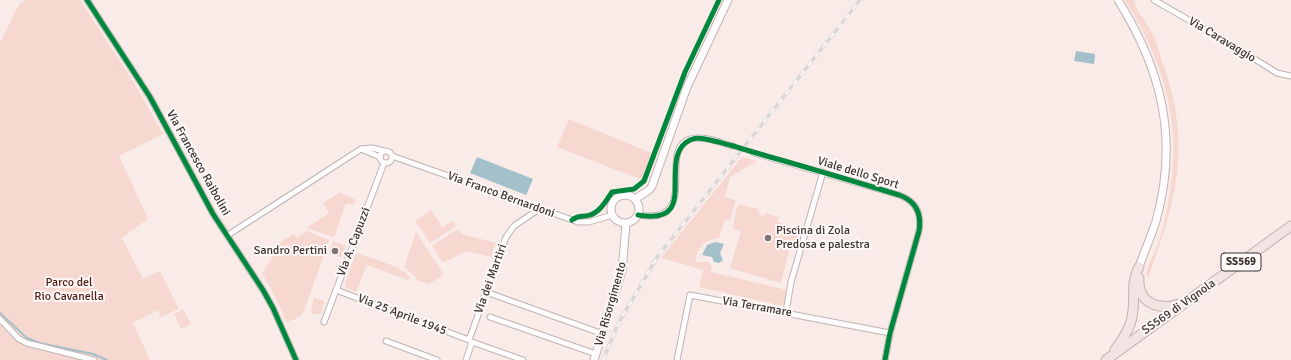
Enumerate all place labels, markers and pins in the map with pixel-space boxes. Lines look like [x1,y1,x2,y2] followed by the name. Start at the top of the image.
[776,224,870,252] place label: Piscina di Zola Predosa e palestra
[763,233,773,243] marker: Piscina di Zola Predosa e palestra
[254,244,327,258] place label: Sandro Pertini
[330,246,340,256] marker: Sandro Pertini

